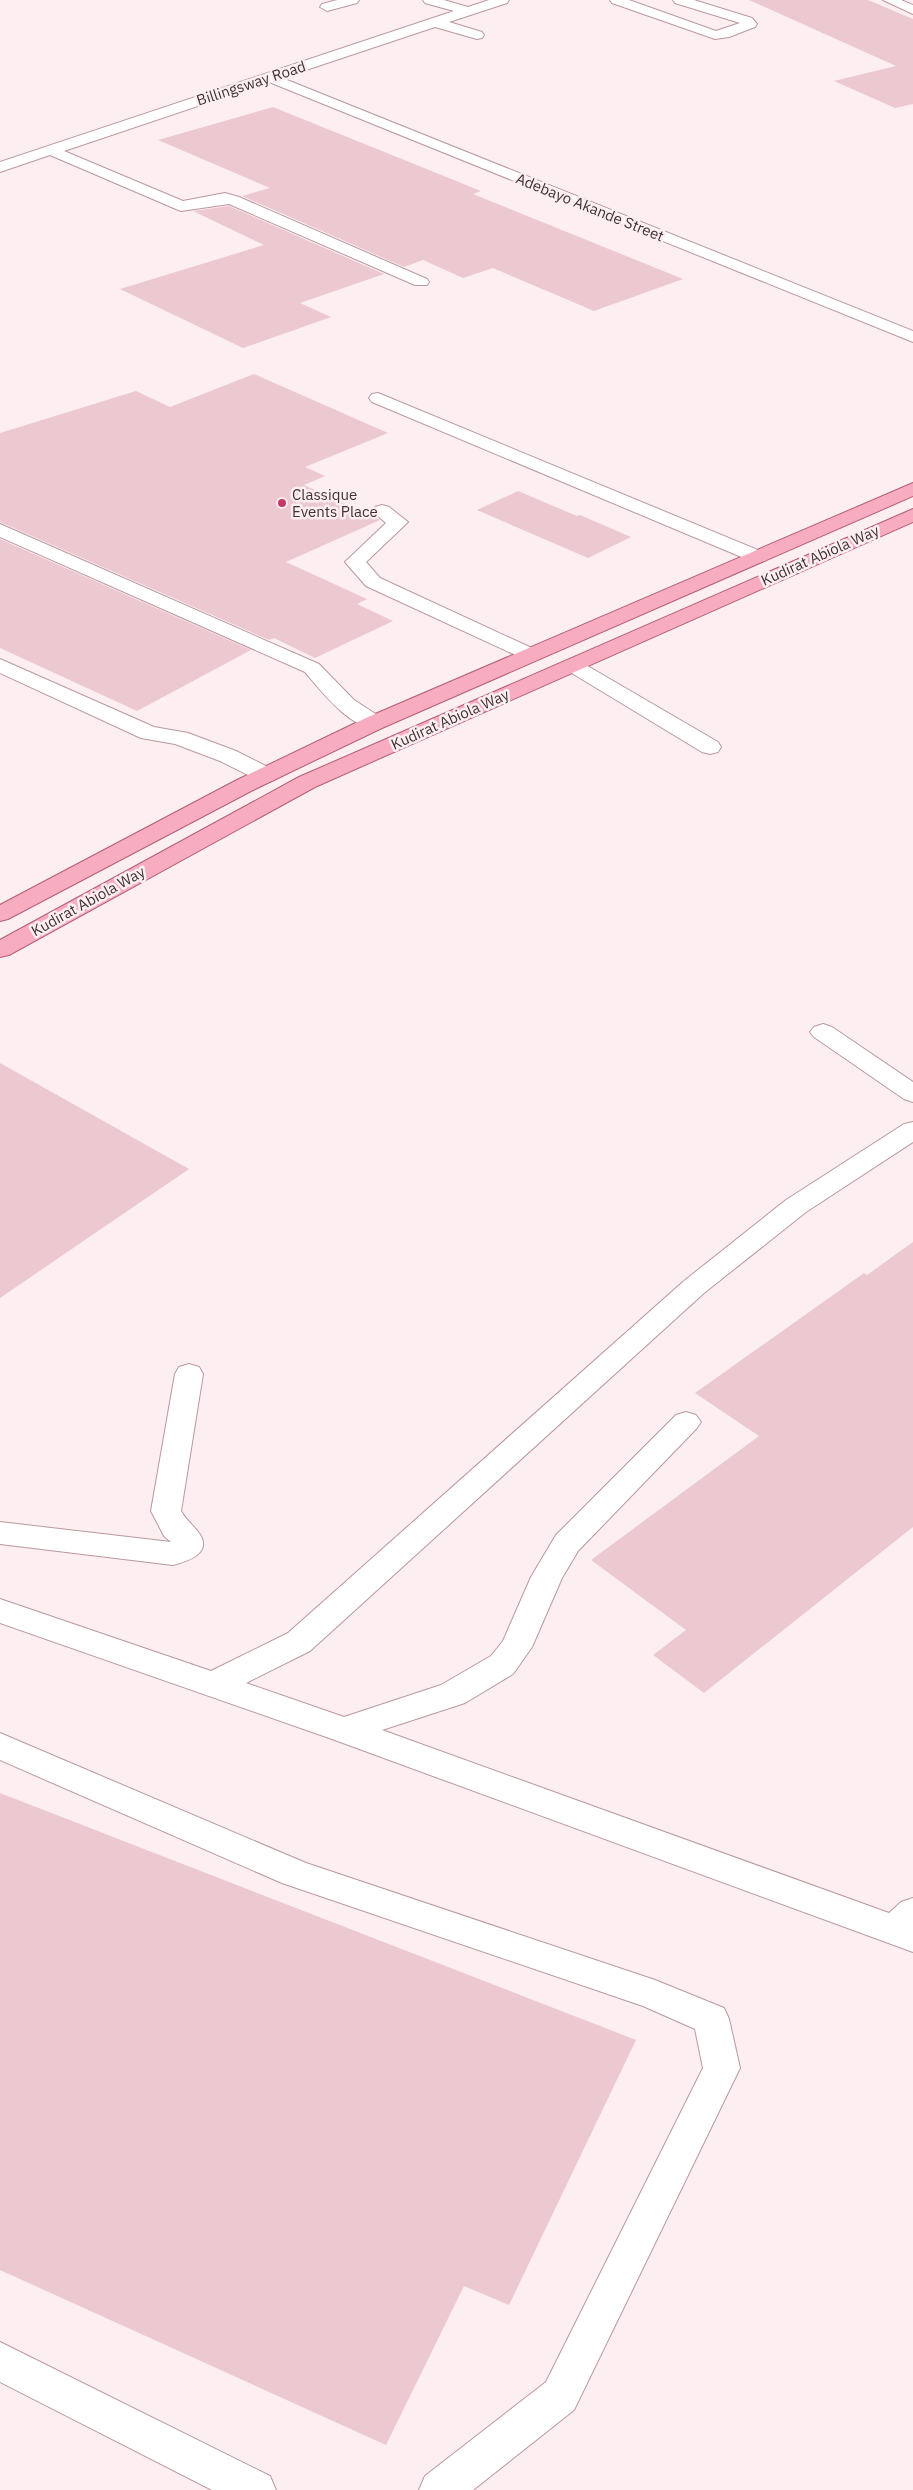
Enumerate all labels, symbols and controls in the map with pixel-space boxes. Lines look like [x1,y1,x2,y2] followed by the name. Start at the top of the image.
[194,56,308,110] street label: Billingsway Road
[513,169,667,245] street label: Adebayo Akande Street
[292,485,378,521] place label: Classique Events Place
[276,497,288,509] marker: Classique Events Place
[758,520,882,590] street label: Kudirat Abiola Way
[388,684,512,754] street label: Kudirat Abiola Way
[28,862,149,940] street label: Kudirat Abiola Way

